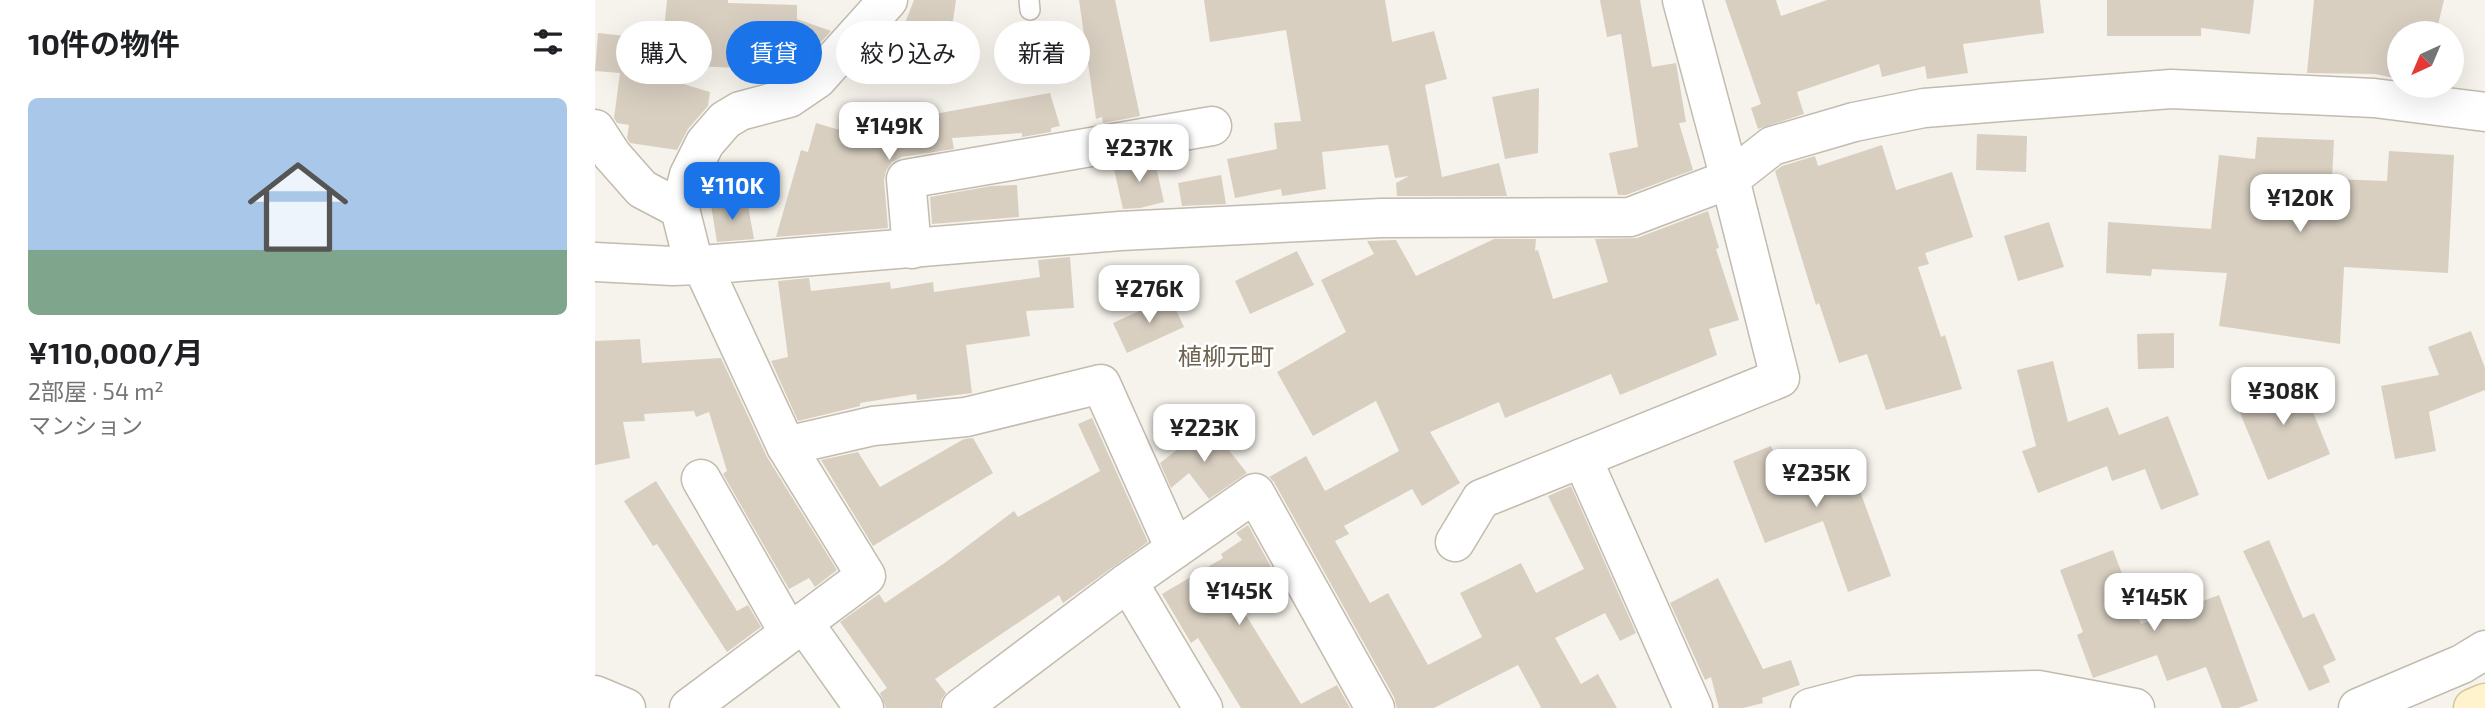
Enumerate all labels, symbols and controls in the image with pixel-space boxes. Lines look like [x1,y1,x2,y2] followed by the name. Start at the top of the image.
[616,21,712,84] chip: 購入
[726,21,822,84] chip: 賃貸
[836,21,980,84] chip: 絞り込み
[994,21,1090,84] chip: 新着
[2387,21,2464,98] north arrow
[2387,21,2464,98] map controls
[529,23,567,61] icon: filters
[28,25,180,61] text: 10件の物件
[840,102,938,162] pin: ¥149K
[855,111,923,139] text: ¥149K
[1090,124,1188,184] pin: ¥237K
[1105,133,1173,161] text: ¥237K
[235,144,361,270] icon: home
[683,162,781,222] pin: ¥110K
[700,171,764,199] text: ¥110K
[2251,174,2349,234] pin: ¥120K
[2266,183,2334,211] text: ¥120K
[1100,266,1198,325] pin: ¥276K
[1115,274,1183,302] text: ¥276K
[28,334,203,370] text: ¥110,000/月
[1178,341,1274,370] district label: 植柳元町
[2234,368,2332,427] pin: ¥308K
[2247,376,2319,404] text: ¥308K
[28,377,164,405] text: 2部屋 · 54 m²
[1155,405,1253,464] pin: ¥223K
[28,411,143,439] text: マンション
[1169,413,1239,441] text: ¥223K
[1767,449,1865,509] pin: ¥235K
[1782,458,1850,486] text: ¥235K
[1190,568,1288,627] pin: ¥145K
[2105,574,2203,633] pin: ¥145K
[1205,576,1273,604] text: ¥145K
[2120,582,2188,610] text: ¥145K

